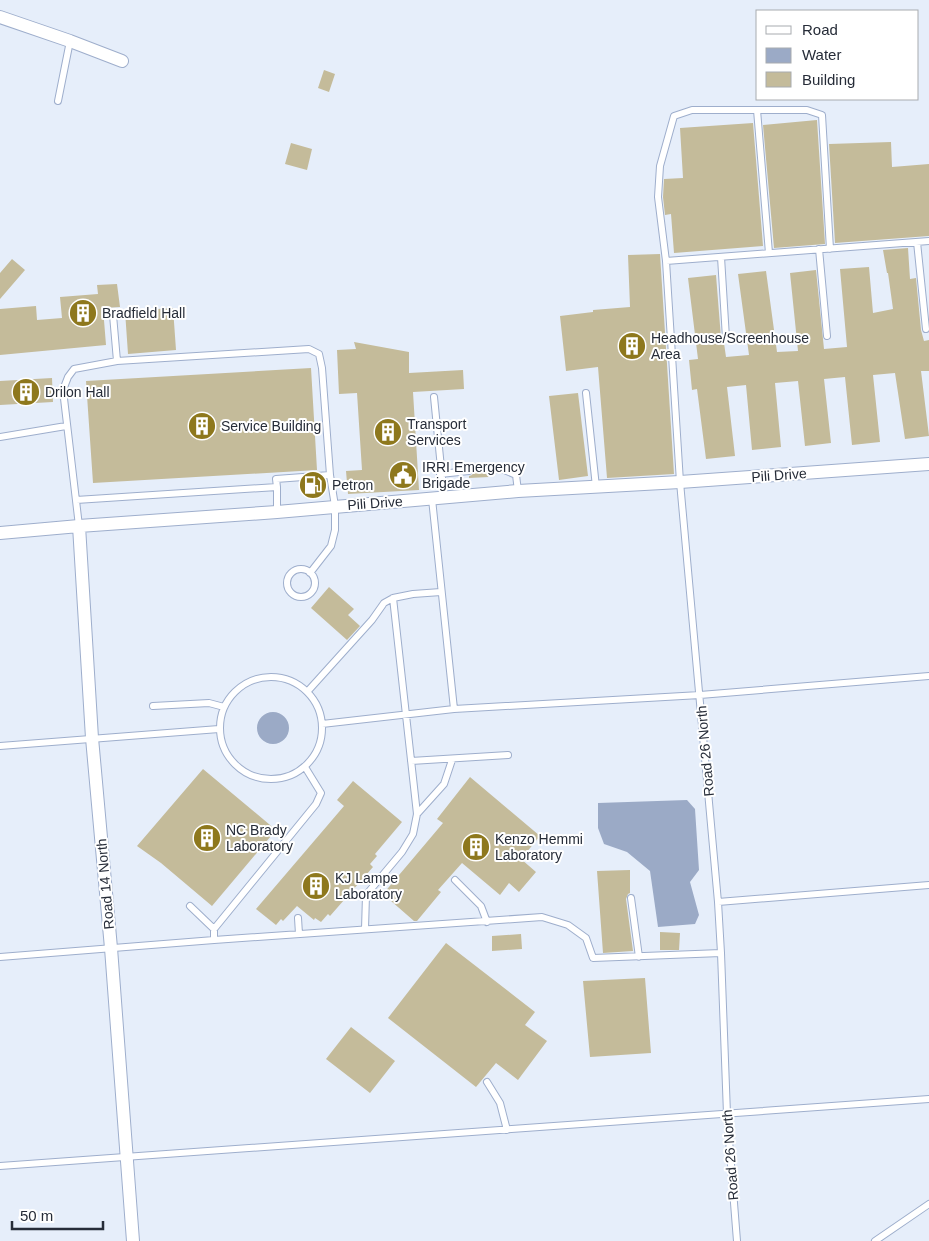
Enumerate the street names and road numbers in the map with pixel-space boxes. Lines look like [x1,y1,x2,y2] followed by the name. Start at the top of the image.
[751,465,807,485] street label: Pili Drive
[347,493,403,513] street label: Pili Drive
[693,705,717,797] street label: Road 26 North
[93,838,117,930] street label: Road 14 North
[719,1109,741,1201] street label: Road 26 North

